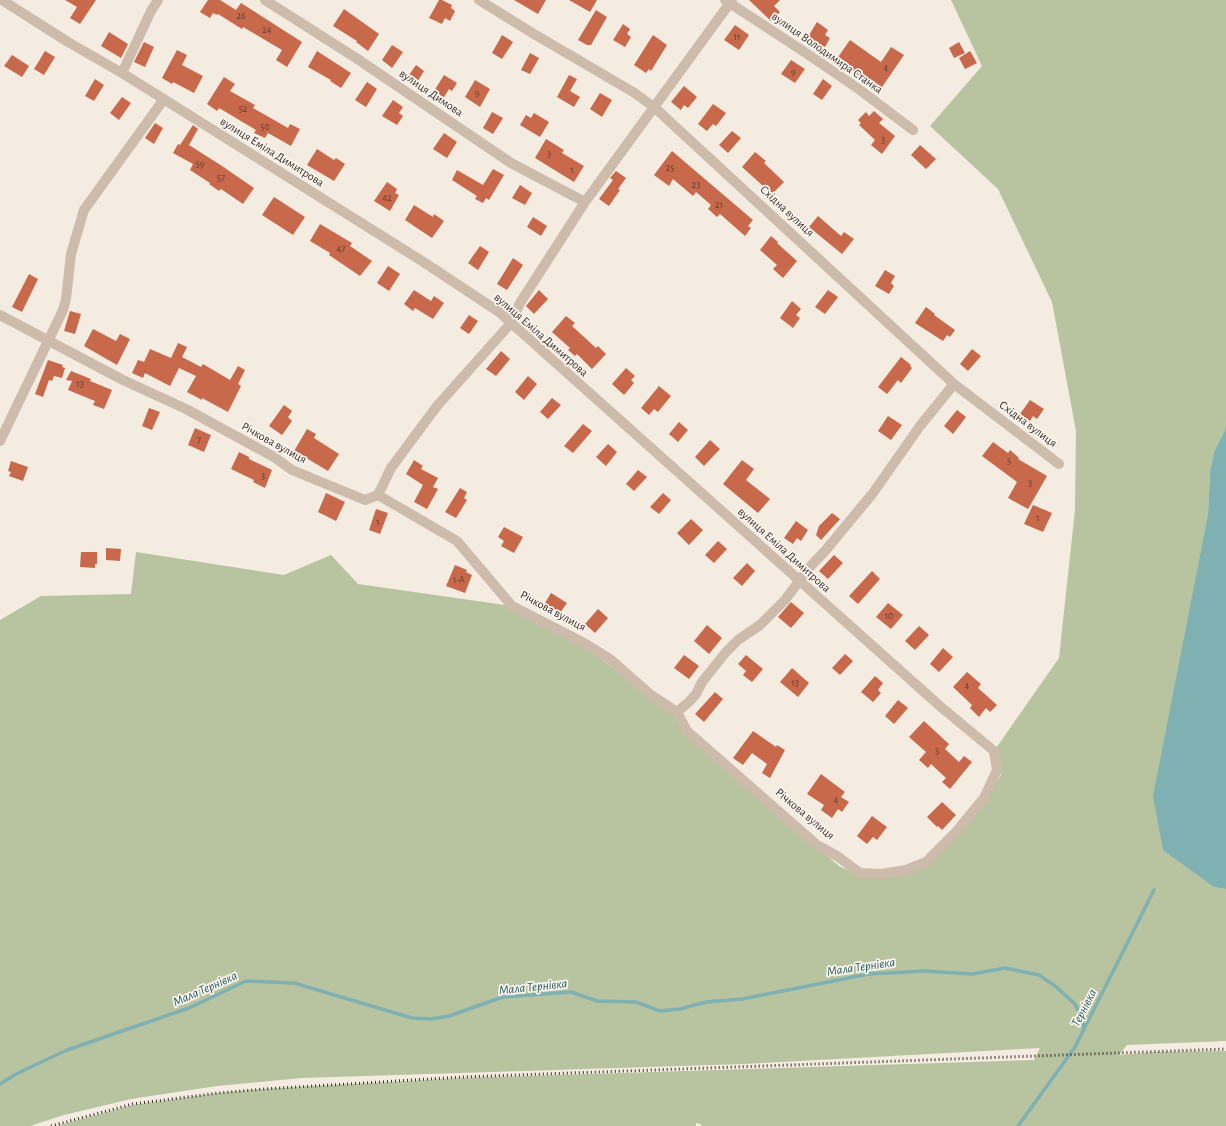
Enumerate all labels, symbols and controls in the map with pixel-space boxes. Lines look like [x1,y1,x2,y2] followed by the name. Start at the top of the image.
[769,9,885,97] street label: вулиця Володимира Станка
[236,10,246,22] house number: 26
[262,24,272,36] house number: 24
[734,31,740,43] house number: 11
[884,62,888,74] house number: 4
[396,66,466,120] street label: вулиця Димова
[791,66,795,78] house number: 9
[475,87,479,99] house number: 9
[239,103,247,115] house number: 52
[217,114,327,190] street label: вулиця Еміла Димитрова
[260,121,270,133] house number: 50
[881,134,885,146] house number: 3
[547,148,551,160] house number: 3
[196,158,204,170] house number: 59
[666,162,674,174] house number: 25
[570,164,574,176] house number: 1
[217,172,225,184] house number: 57
[692,179,700,191] house number: 23
[757,182,817,240] street label: Східна вулиця
[382,192,392,204] house number: 42
[715,199,723,211] house number: 21
[337,243,345,255] house number: 47
[491,290,591,380] street label: вулиця Еміла Димитрова
[76,378,84,390] house number: 13
[996,398,1060,450] street label: Східна вулиця
[239,419,309,467] street label: Річкова вулиця
[197,434,201,446] house number: 7
[1007,455,1011,467] house number: 5
[261,470,265,482] house number: 3
[1028,477,1032,489] house number: 3
[735,504,833,596] street label: вулиця Еміла Димитрова
[1036,512,1040,524] house number: 1
[376,516,380,528] house number: 1
[453,574,465,586] house number: 1-А
[518,588,588,634] street label: Річкова вулиця
[885,610,893,622] house number: 10
[791,677,799,689] house number: 13
[965,680,969,692] house number: 4
[935,745,939,757] house number: 3
[773,785,837,843] street label: Річкова вулиця
[834,794,838,806] house number: 4
[826,954,896,980] water label: Мала Тернівка
[170,968,240,1010] water label: Мала Тернівка
[498,976,568,998] water label: Мала Тернівка
[1068,986,1100,1030] water label: Тернівка

